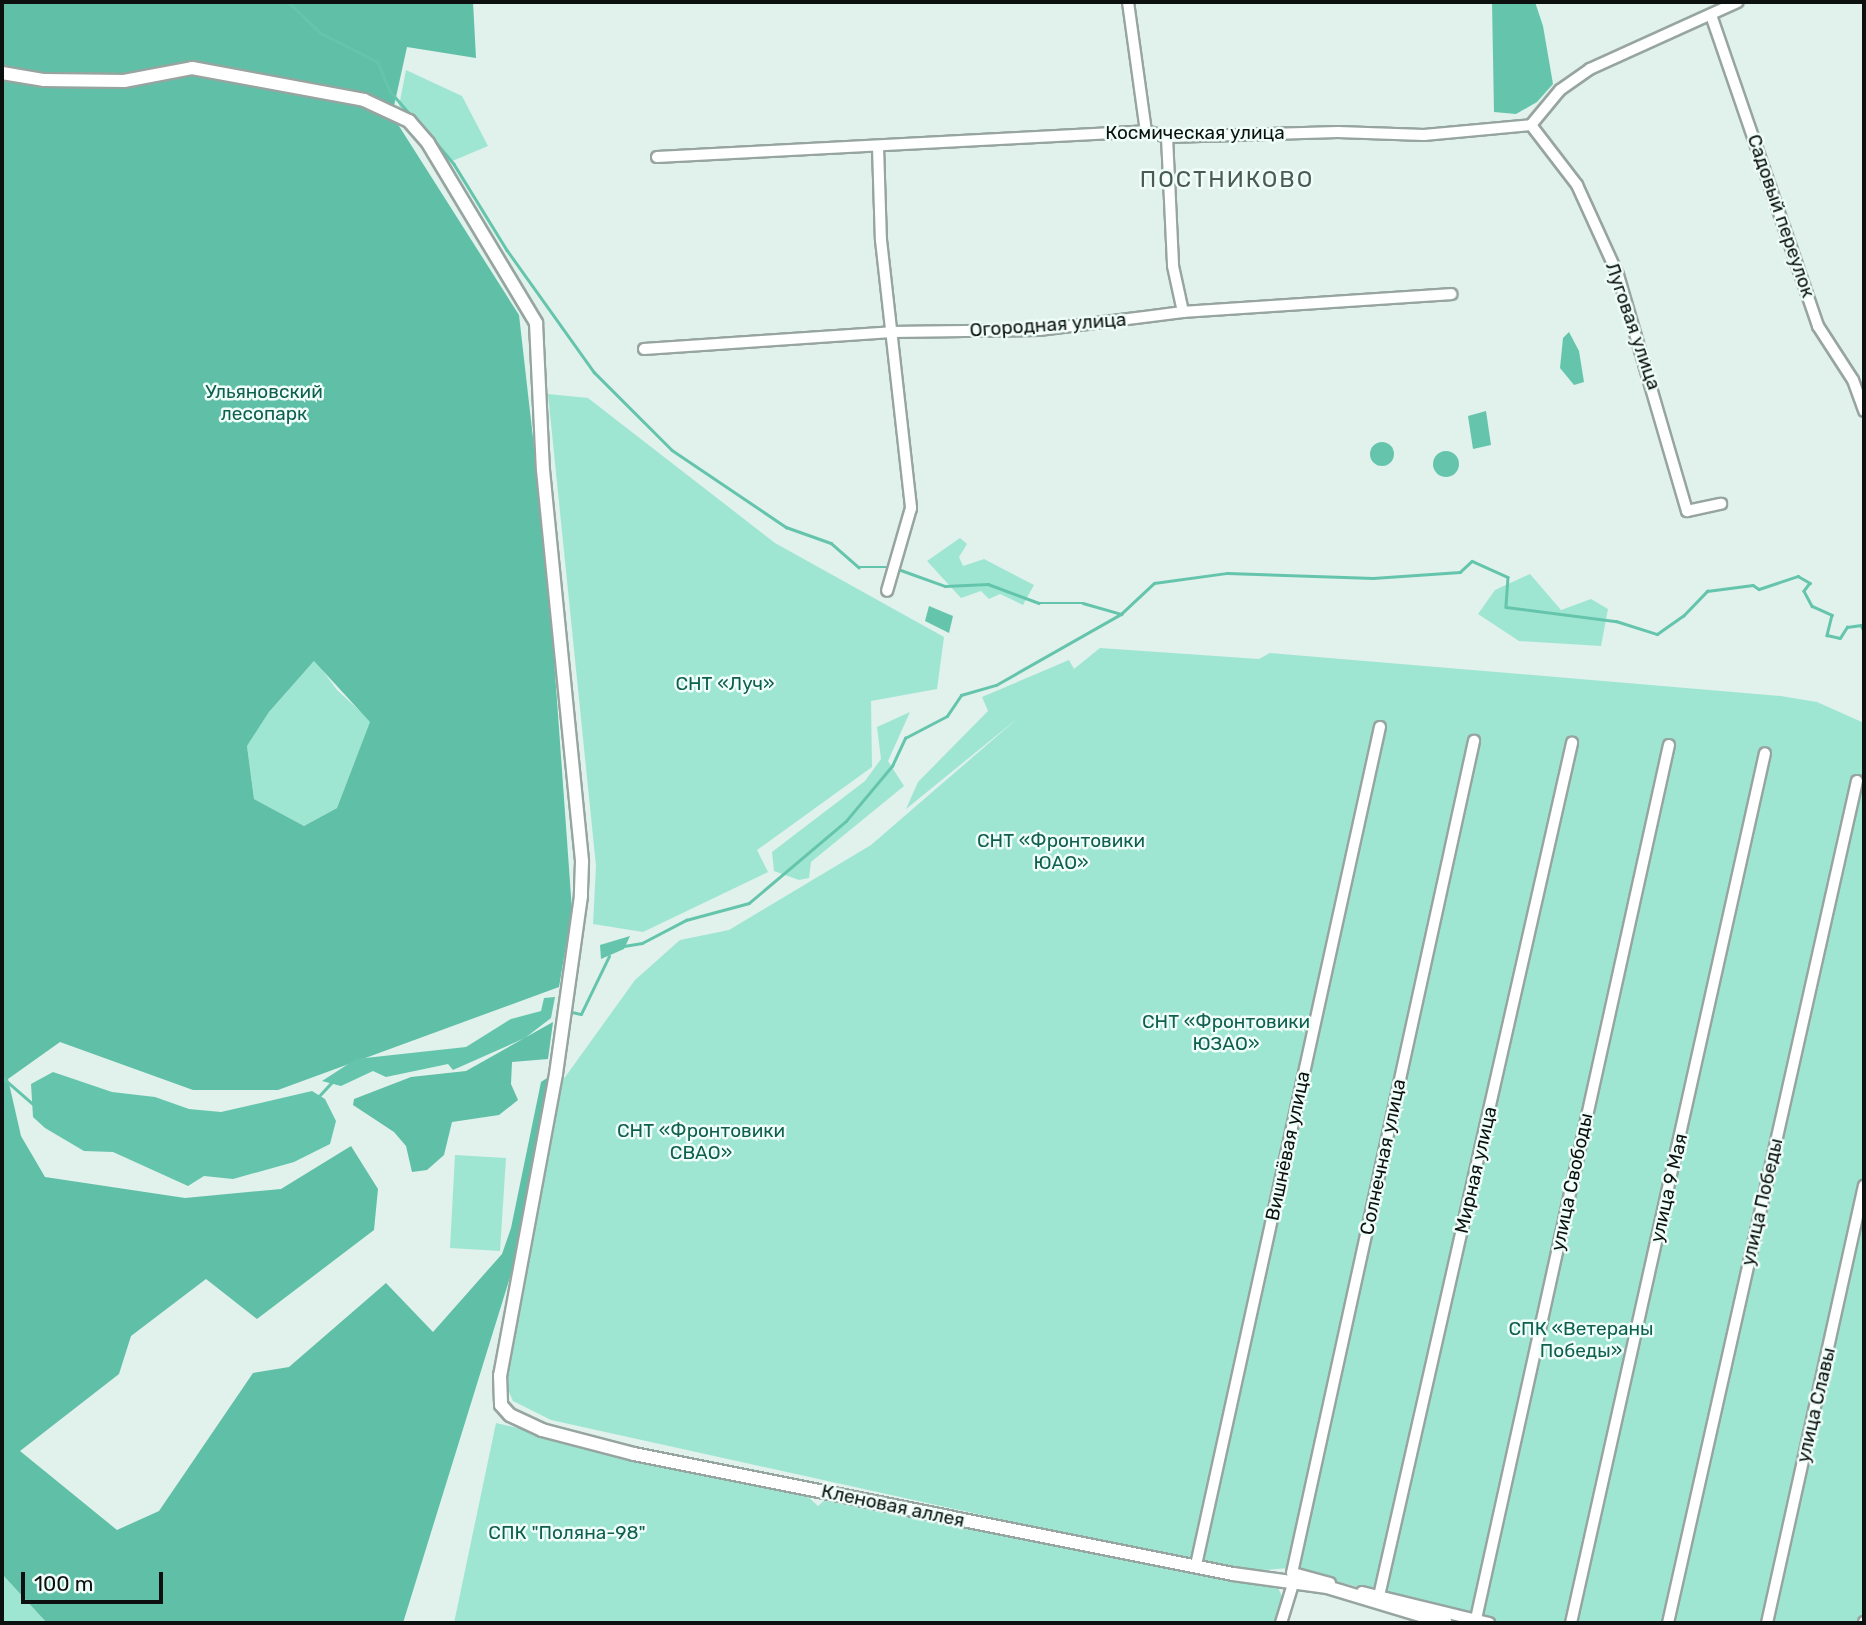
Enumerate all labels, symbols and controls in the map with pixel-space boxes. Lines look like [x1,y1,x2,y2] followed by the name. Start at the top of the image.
[1105,122,1285,144] street label: Космическая улица
[1742,131,1820,301] street label: Садовый переулок
[1141,165,1313,193] district label: ПОСТНИКОВО
[1600,259,1666,393] street label: Луговая улица
[969,308,1127,342] street label: Огородная улица
[205,381,323,425] park label: Ульяновский лесопарк
[675,673,775,695] park label: СНТ «Луч»
[977,830,1145,874] park label: СНТ «Фронтовики ЮАО»
[1142,1011,1310,1055] park label: СНТ «Фронтовики ЮЗАО»
[1261,1069,1315,1223] street label: Вишнёвая улица
[1355,1077,1411,1237] street label: Солнечная улица
[1450,1104,1502,1236] street label: Мирная улица
[1546,1111,1598,1253] street label: улица Свободы
[617,1120,785,1164] park label: СНТ «Фронтовики СВАО»
[1645,1131,1693,1245] street label: улица 9 Мая
[1736,1136,1788,1268] street label: улица Победы
[1508,1318,1654,1362] park label: СПК «Ветераны Победы»
[1792,1345,1840,1465] street label: улица Славы
[819,1480,967,1532] street label: Кленовая аллея
[488,1522,646,1544] park label: СПК "Поляна-98"
[24,1558,166,1602] scale bar
[34,1571,93,1596] text: 100 m

